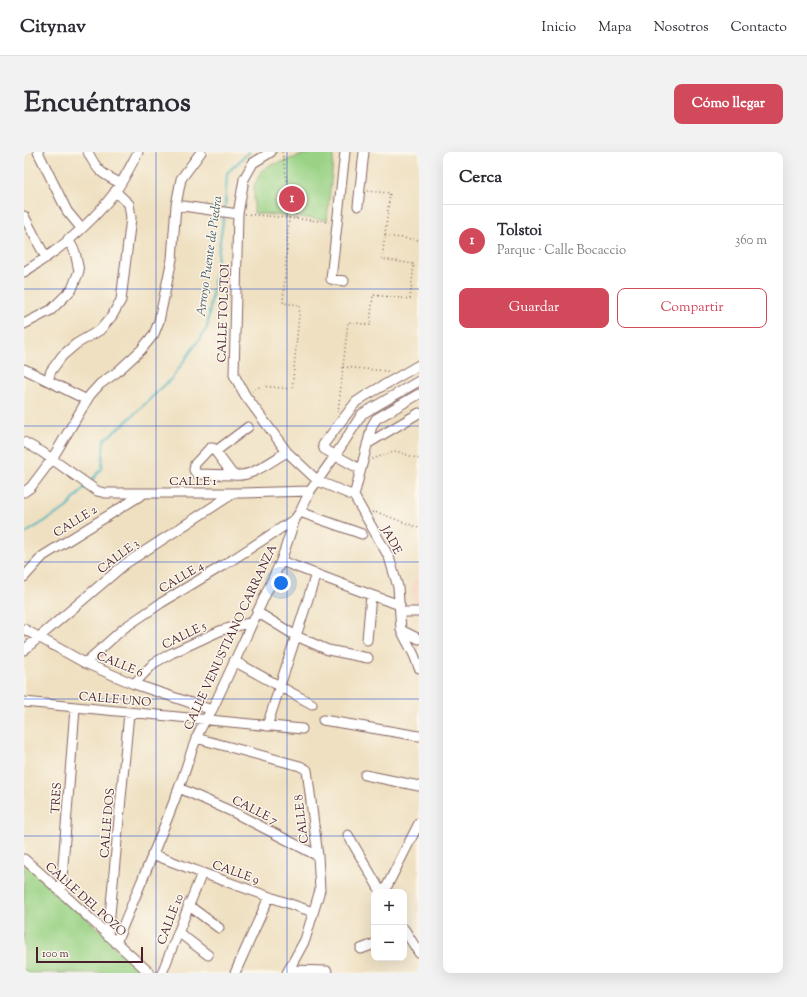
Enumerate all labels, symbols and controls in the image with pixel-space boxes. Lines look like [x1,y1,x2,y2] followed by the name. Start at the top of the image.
[20,14,86,41] text: Citynav
[542,18,576,38] text: Inicio
[598,18,632,38] text: Mapa
[654,18,709,38] text: Nosotros
[731,18,787,38] text: Contacto
[24,84,191,124] text: Encuéntranos
[674,84,783,124] button: Cómo llegar
[459,166,502,190] text: Cerca
[279,184,305,214] pin: 1
[193,194,227,318] water label: Arroyo Puente de Piedra
[497,221,542,242] text: Tolstoi
[470,232,474,250] text: 1
[735,232,767,250] text: 360 m
[497,242,626,260] text: Parque · Calle Bocaccio
[213,263,235,363] street label: CALLE TOLSTOI
[459,288,609,328] button: Guardar
[617,288,767,328] button: Compartir
[169,473,217,491] street label: CALLE 1
[50,501,101,542] street label: CALLE 2
[376,522,406,559] street label: JADE
[94,535,143,578] street label: CALLE 3
[180,541,282,733] street label: CALLE VENUSTIANO CARRANZA
[156,557,207,598] street label: CALLE 4
[271,573,291,593] your location
[159,617,210,654] street label: CALLE 5
[93,647,146,682] street label: CALLE 6
[78,688,152,712] street label: CALLE UNO
[47,782,67,814] street label: TRES
[96,787,120,859] street label: CALLE DOS
[229,792,281,830] street label: CALLE 7
[290,793,314,844] street label: CALLE 8
[210,856,262,889] street label: CALLE 9
[41,858,130,941] street label: CALLE DEL POZO
[371,889,407,961] map controls
[371,889,407,925] button: +
[153,891,189,948] street label: CALLE 10
[371,925,407,961] button: −
[36,945,143,964] scale bar
[42,946,69,962] text: 100 m

